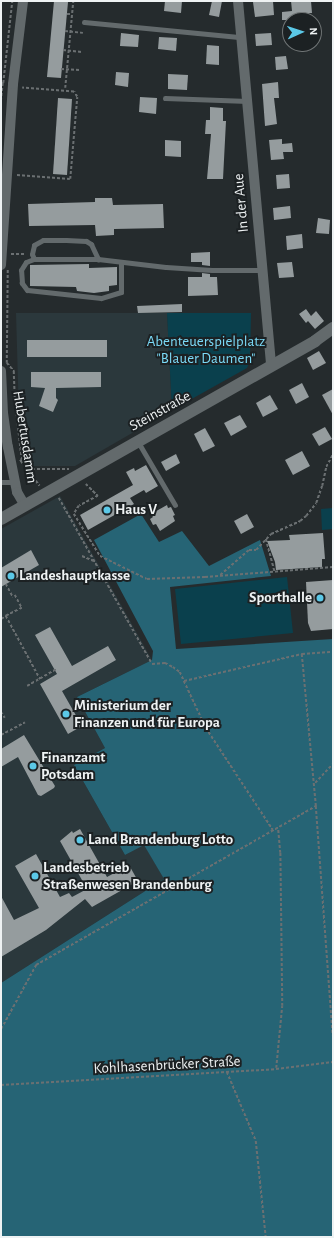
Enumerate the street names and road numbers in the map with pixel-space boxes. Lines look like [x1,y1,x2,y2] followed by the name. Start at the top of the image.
[229,173,253,233] street label: In der Aue
[126,387,194,435] street label: Steinstraße
[9,389,41,485] street label: Hubertusdamm
[93,1052,241,1078] street label: Kohlhasenbrücker Straße

